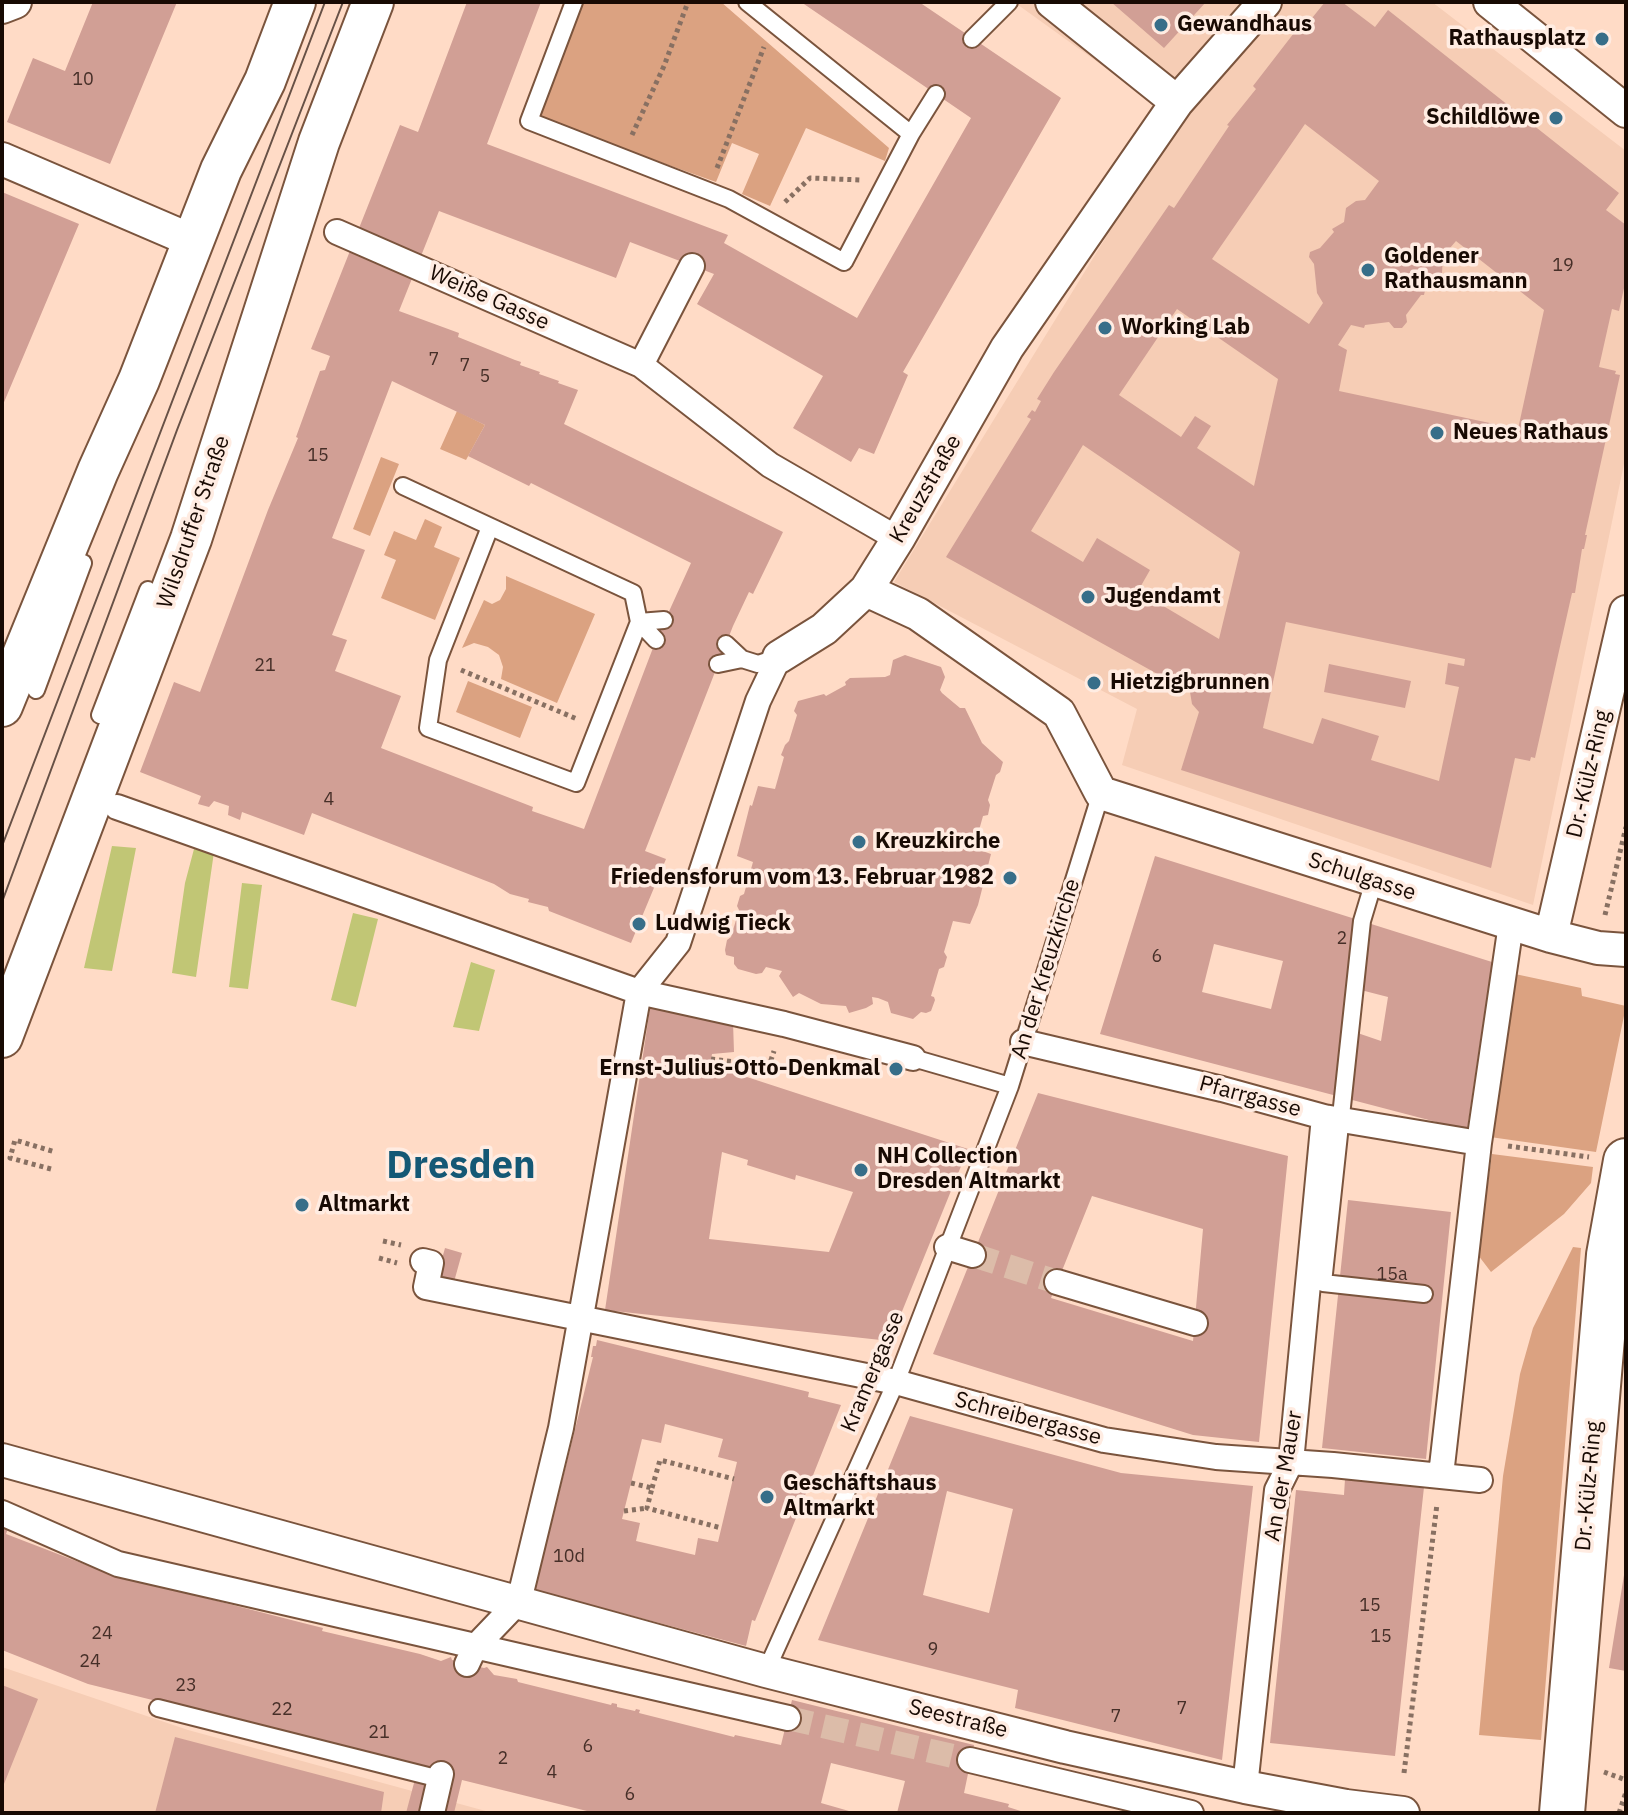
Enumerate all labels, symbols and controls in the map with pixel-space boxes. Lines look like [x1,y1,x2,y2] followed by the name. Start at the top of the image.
[1177,12,1312,38] place label: Gewandhaus
[1152,16,1170,34] marker: Gewandhaus
[1449,26,1586,52] place label: Rathausplatz
[1593,30,1611,48] marker: Rathausplatz
[72,69,94,91] house number: 10
[1426,105,1540,131] place label: Schildlöwe
[1547,109,1565,127] marker: Schildlöwe
[1384,244,1528,296] place label: Goldener Rathausmann
[1552,255,1574,277] house number: 19
[425,260,553,336] street label: Weiße Gasse
[1359,261,1377,279] marker: Goldener Rathausmann
[1121,315,1250,341] place label: Working Lab
[1096,319,1114,337] marker: Working Lab
[429,349,439,371] house number: 7
[460,355,470,377] house number: 7
[480,366,490,388] house number: 5
[1453,420,1608,446] place label: Neues Rathaus
[1428,424,1446,442] marker: Neues Rathaus
[884,430,968,548] street label: Kreuzstraße
[152,432,236,612] street label: Wilsdruffer Straße
[307,445,329,467] house number: 15
[1104,584,1221,610] place label: Jugendamt
[1079,588,1097,606] marker: Jugendamt
[254,655,276,677] house number: 21
[1110,670,1270,696] place label: Hietzigbrunnen
[1085,674,1103,692] marker: Hietzigbrunnen
[1561,708,1617,840] street label: Dr.-Külz-Ring
[324,789,334,811] house number: 4
[875,829,1000,855] place label: Kreuzkirche
[850,833,868,851] marker: Kreuzkirche
[1305,847,1419,907] street label: Schulgasse
[611,865,994,891] place label: Friedensforum vom 13. Februar 1982
[1001,869,1019,887] marker: Friedensforum vom 13. Februar 1982
[1006,876,1086,1062] street label: An der Kreuzkirche
[655,911,791,937] place label: Ludwig Tieck
[630,915,648,933] marker: Ludwig Tieck
[1337,928,1347,950] house number: 2
[1152,946,1162,968] house number: 6
[599,1056,880,1082] place label: Ernst-Julius-Otto-Denkmal
[887,1060,905,1078] marker: Ernst-Julius-Otto-Denkmal
[1196,1071,1304,1123] street label: Pfarrgasse
[386,1144,536,1190] district label: Dresden
[877,1144,1061,1196] place label: NH Collection Dresden Altmarkt
[852,1161,870,1179] marker: NH Collection Dresden Altmarkt
[318,1192,410,1218] place label: Altmarkt
[293,1196,311,1214] marker: Altmarkt
[1376,1264,1408,1286] house number: 15a
[836,1307,910,1437] street label: Kramergasse
[952,1387,1104,1451] street label: Schreibergasse
[1260,1409,1308,1543] street label: An der Mauer
[1570,1420,1608,1552] street label: Dr.-Külz-Ring
[783,1471,937,1522] place label: Geschäftshaus Altmarkt
[758,1488,776,1506] marker: Geschäftshaus Altmarkt
[553,1546,585,1568] house number: 10d
[1359,1595,1381,1617] house number: 15
[91,1623,113,1645] house number: 24
[1370,1626,1392,1648] house number: 15
[928,1639,938,1661] house number: 9
[79,1651,101,1673] house number: 24
[175,1675,197,1697] house number: 23
[906,1694,1010,1744] street label: Seestraße
[1177,1698,1187,1720] house number: 7
[271,1699,293,1721] house number: 22
[1111,1706,1121,1728] house number: 7
[368,1722,390,1744] house number: 21
[583,1736,593,1758] house number: 6
[498,1748,508,1770] house number: 2
[547,1762,557,1784] house number: 4
[625,1784,635,1806] house number: 6

